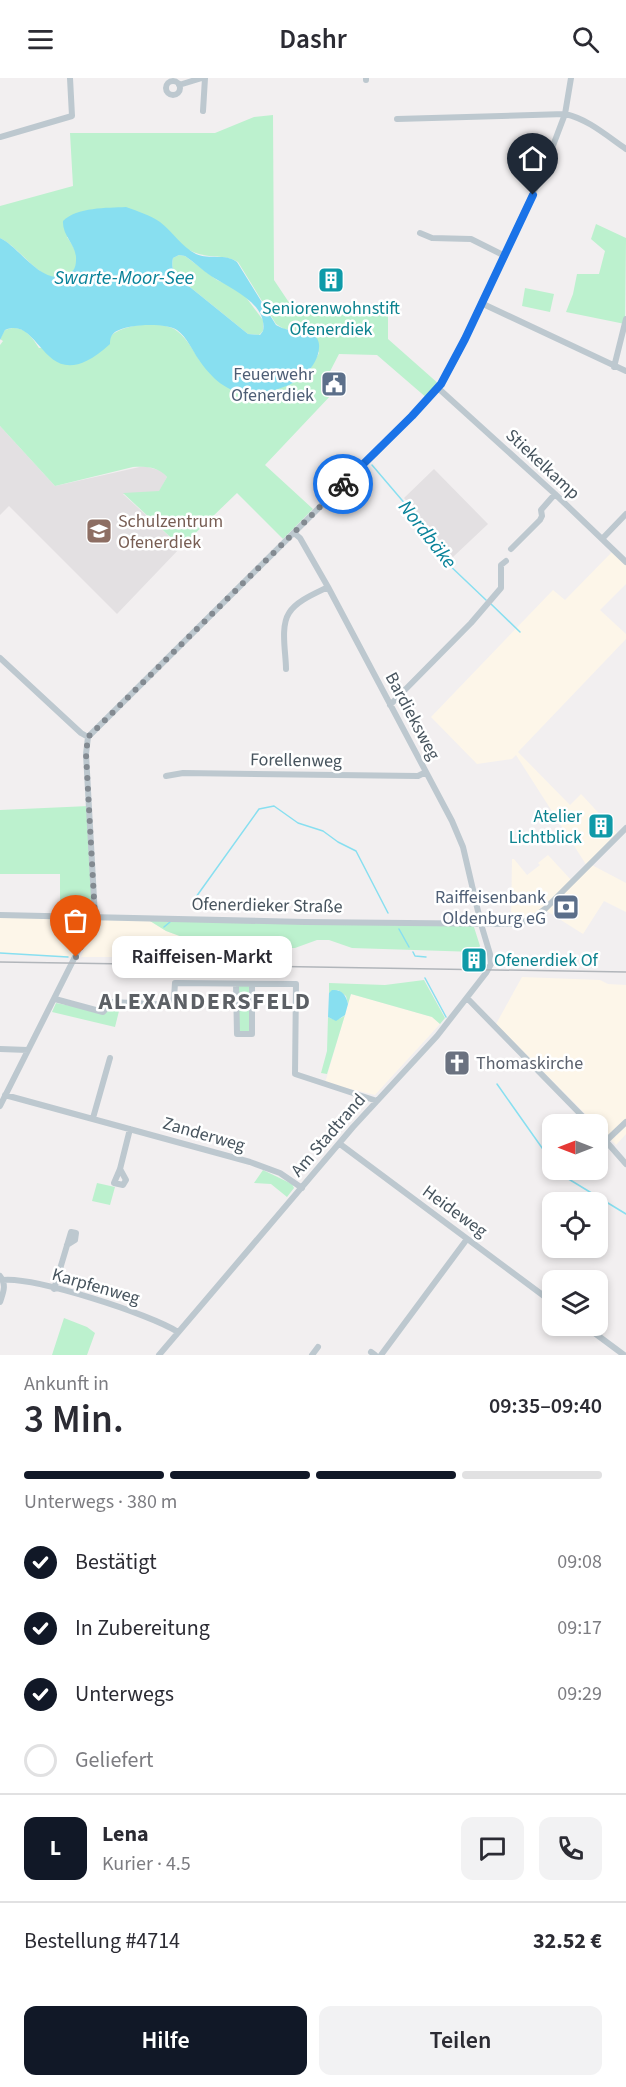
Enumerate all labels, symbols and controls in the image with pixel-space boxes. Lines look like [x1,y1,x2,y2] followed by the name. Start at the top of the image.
[279,20,347,59] text: Dashr
[24,23,57,56] icon: menu
[569,23,602,56] icon: search
[507,133,558,195] pin
[516,142,549,175] icon: home
[54,264,194,292] water label: Swarte-Moor-See
[316,265,346,295] building icon: Seniorenwohnstift Ofenerdiek
[262,296,400,342] place label: Seniorenwohnstift Ofenerdiek
[231,362,315,408] place label: Feuerwehr Ofenerdiek
[319,369,349,399] public building icon: Feuerwehr Ofenerdiek
[500,423,585,505] street label: Stiekelkamp
[313,454,373,514] courier
[327,468,360,501] icon: bike
[391,494,463,575] water label: Nordbäke
[118,509,223,555] place label: Schulzentrum Ofenerdiek
[84,516,114,546] school or university icon: Schulzentrum Ofenerdiek
[379,668,446,765] street label: Bardieksweg
[250,747,342,774] street label: Forellenweg
[509,804,583,850] place label: Atelier Lichtblick
[586,811,616,841] building icon: Atelier Lichtblick
[435,885,546,931] place label: Raiffeisenbank Oldenburg eG
[191,892,343,919] street label: Ofenerdieker Straße
[551,892,581,922] bank icon: Raiffeisenbank Oldenburg eG
[50,895,101,957] pin
[59,904,92,937] icon: bag
[112,936,292,978] callout: Raiffeisen-Markt
[132,943,273,971] text: Raiffeisen-Markt
[459,945,489,975] building icon: Ofenerdiek Of
[494,948,599,973] place label: Ofenerdiek Of
[97,984,312,1019] district label: ALEXANDERSFELD
[442,1048,472,1078] church icon: Thomaskirche
[476,1051,583,1076] place label: Thomaskirche
[285,1088,372,1182] street label: Am Stadtrand
[160,1111,248,1158] street label: Zanderweg
[542,1114,608,1180] north arrow
[542,1114,608,1336] map controls
[417,1179,492,1244] street label: Heideweg
[542,1192,608,1258] button: locate
[49,1262,143,1311] street label: Karpfenweg
[542,1270,608,1336] button: layers
[24,1370,109,1398] text: Ankunft in
[489,1390,602,1422] text: 09:35–09:40
[24,1392,124,1448] text: 3 Min.
[24,1488,177,1516] text: Unterwegs · 380 m
[24,1546,57,1579] icon: check
[75,1546,157,1578] text: Bestätigt
[557,1548,602,1576] text: 09:08
[24,1612,57,1645] icon: check
[75,1612,210,1644] text: In Zubereitung
[557,1614,602,1642] text: 09:17
[24,1678,57,1711] icon: check
[75,1678,174,1710] text: Unterwegs
[557,1680,602,1708] text: 09:29
[75,1744,154,1776] text: Geliefert
[461,1817,524,1880] button: chat
[539,1817,602,1880] button: phone
[102,1818,149,1850] text: Lena
[50,1832,61,1864] text: L
[102,1850,191,1878] text: Kurier · 4.5
[24,1925,180,1957] text: Bestellung #4714
[533,1925,602,1957] text: 32.52 €
[24,2006,307,2075] button: Hilfe
[319,2006,602,2075] button: Teilen

